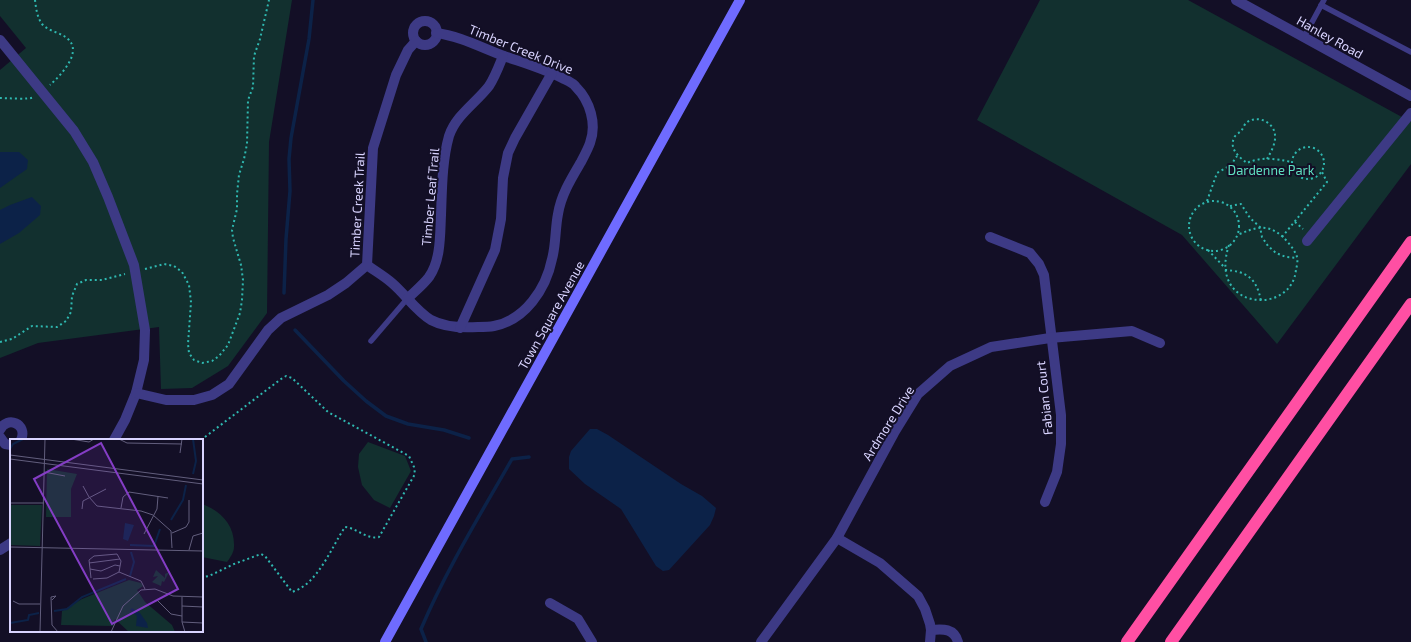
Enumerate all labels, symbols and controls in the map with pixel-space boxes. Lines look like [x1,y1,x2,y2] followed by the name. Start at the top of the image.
[1294,12,1366,62] street label: Hanley Road
[467,21,575,77] street label: Timber Creek Drive
[418,147,442,247] street label: Timber Leaf Trail
[346,152,368,258] street label: Timber Creek Trail
[1228,162,1315,178] park label: Dardenne Park
[514,258,588,372] street label: Town Square Avenue
[1032,360,1056,436] street label: Fabian Court
[859,383,917,463] street label: Ardmore Drive
[10,439,203,632] inset map

